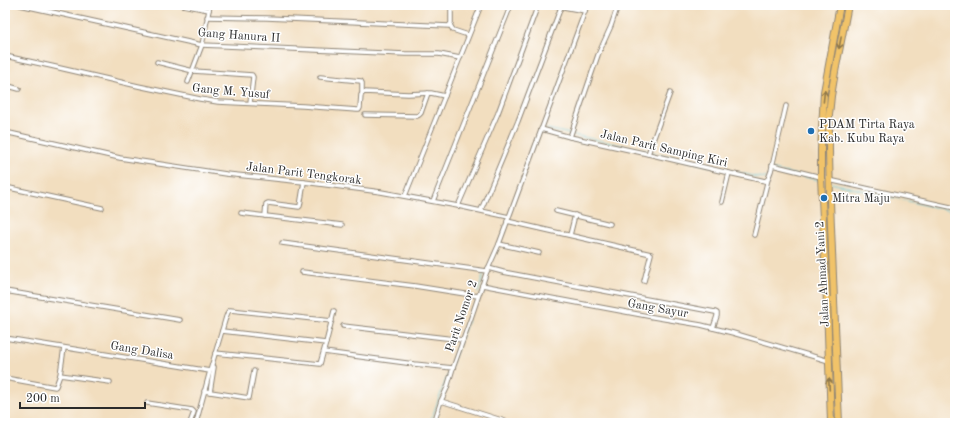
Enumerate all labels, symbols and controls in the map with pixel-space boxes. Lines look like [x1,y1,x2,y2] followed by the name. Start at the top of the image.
[197,27,281,45] street label: Gang Hanura II
[836,36,844,49] one-way arrow
[192,83,271,101] street label: Gang M. Yusuf
[820,90,828,103] one-way arrow
[819,119,915,145] place label: PDAM Tirta Raya Kab. Kubu Raya
[806,126,816,136] marker: PDAM Tirta Raya Kab. Kubu Raya
[599,129,728,169] street label: Jalan Parit Samping Kiri
[245,161,362,187] street label: Jalan Parit Tengkorak
[819,193,829,203] marker: Mitra Maju
[832,193,891,205] place label: Mitra Maju
[814,221,832,327] street label: Jalan Ahmad Yani 2
[444,279,480,354] street label: Parit Nomor 2
[626,298,689,320] street label: Gang Sayur
[109,340,174,362] street label: Gang Dalisa
[826,378,833,391] one-way arrow
[20,384,145,410] scale bar
[26,393,60,405] text: 200 m

